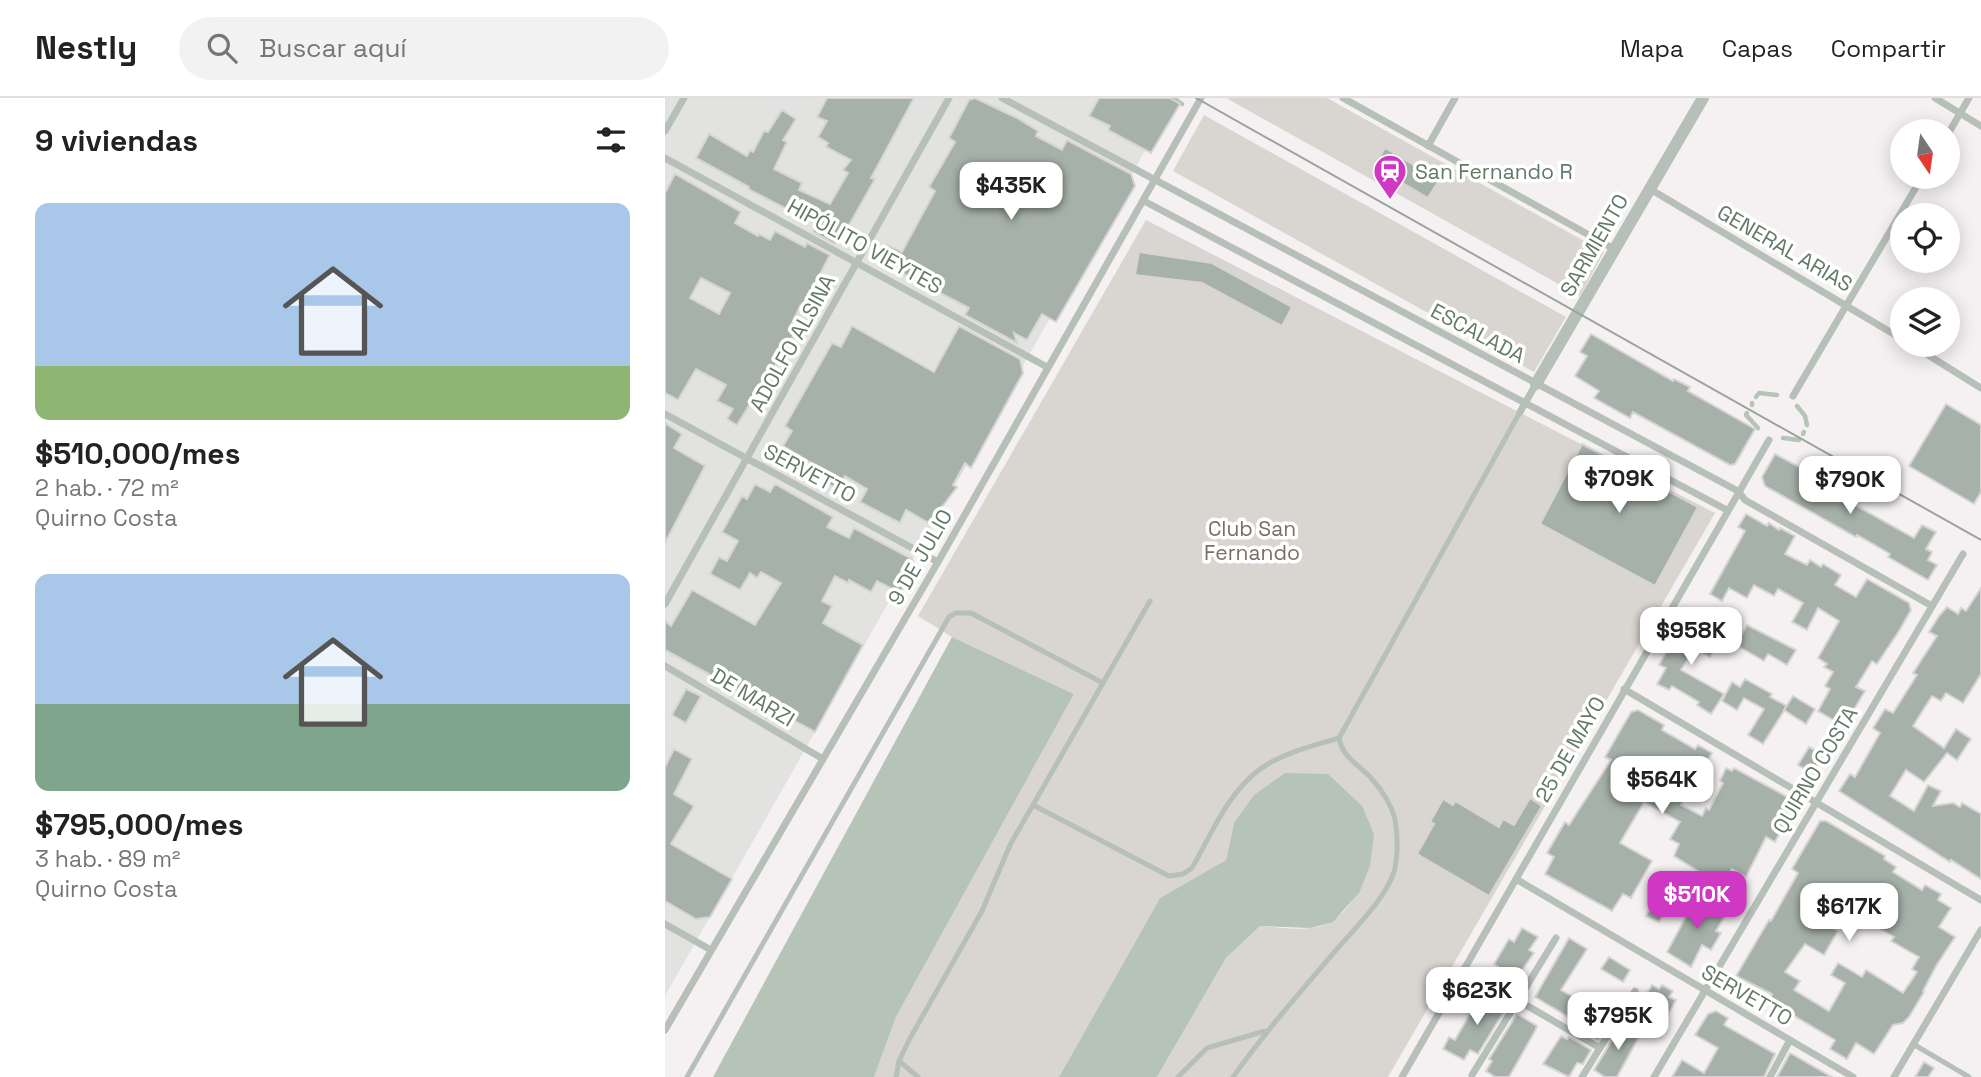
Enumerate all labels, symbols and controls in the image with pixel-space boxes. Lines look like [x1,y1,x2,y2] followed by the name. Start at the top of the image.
[179,17,669,80] search box
[35,27,137,69] text: Nestly
[203,29,241,67] icon: search
[259,31,407,65] text: Buscar aquí
[1620,33,1684,64] text: Mapa
[1722,33,1793,64] text: Capas
[1831,33,1946,64] text: Compartir
[1890,119,1960,189] north arrow
[1890,119,1960,357] map controls
[35,121,198,160] text: 9 viviendas
[592,121,630,159] icon: filters
[1371,152,1409,201] station icon: San Fernando R
[1415,158,1573,185] place label: San Fernando R
[962,162,1060,222] pin: $435K
[976,170,1046,200] text: $435K
[1554,189,1634,301] street label: SARMIENTO
[783,192,947,300] street label: HIPÓLITO VIEYTES
[1713,198,1857,298] street label: GENERAL ARIAS
[1890,203,1960,273] button: locate
[270,248,396,374] icon: home
[743,270,841,416] street label: ADOLFO ALSINA
[1890,287,1960,357] button: layers
[1426,297,1530,369] street label: ESCALADA
[35,434,240,473] text: $510,000/mes
[759,437,861,509] street label: SERVETTO
[1570,456,1668,515] pin: $709K
[1801,456,1899,516] pin: $790K
[1584,463,1654,493] text: $709K
[1815,464,1885,494] text: $790K
[35,473,179,503] text: 2 hab. · 72 m²
[35,503,178,533] text: Quirno Costa
[882,504,958,610] street label: 9 DE JULIO
[1204,515,1300,566] park label: Club San Fernando
[1642,608,1740,667] pin: $958K
[1656,615,1726,645] text: $958K
[270,619,396,745] icon: home
[706,661,800,733] street label: DE MARZI
[1529,691,1611,807] street label: 25 DE MAYO
[1766,702,1864,838] street label: QUIRNO COSTA
[1613,756,1711,816] pin: $564K
[1627,764,1697,794] text: $564K
[35,805,243,844] text: $795,000/mes
[35,844,180,874] text: 3 hab. · 89 m²
[1648,872,1746,931] pin: $510K
[35,874,178,904] text: Quirno Costa
[1663,879,1731,909] text: $510K
[1800,884,1898,943] pin: $617K
[1816,891,1882,921] text: $617K
[1697,958,1797,1032] street label: SERVETTO
[1428,968,1526,1027] pin: $623K
[1442,975,1512,1005] text: $623K
[1569,992,1667,1052] pin: $795K
[1583,1000,1653,1030] text: $795K

